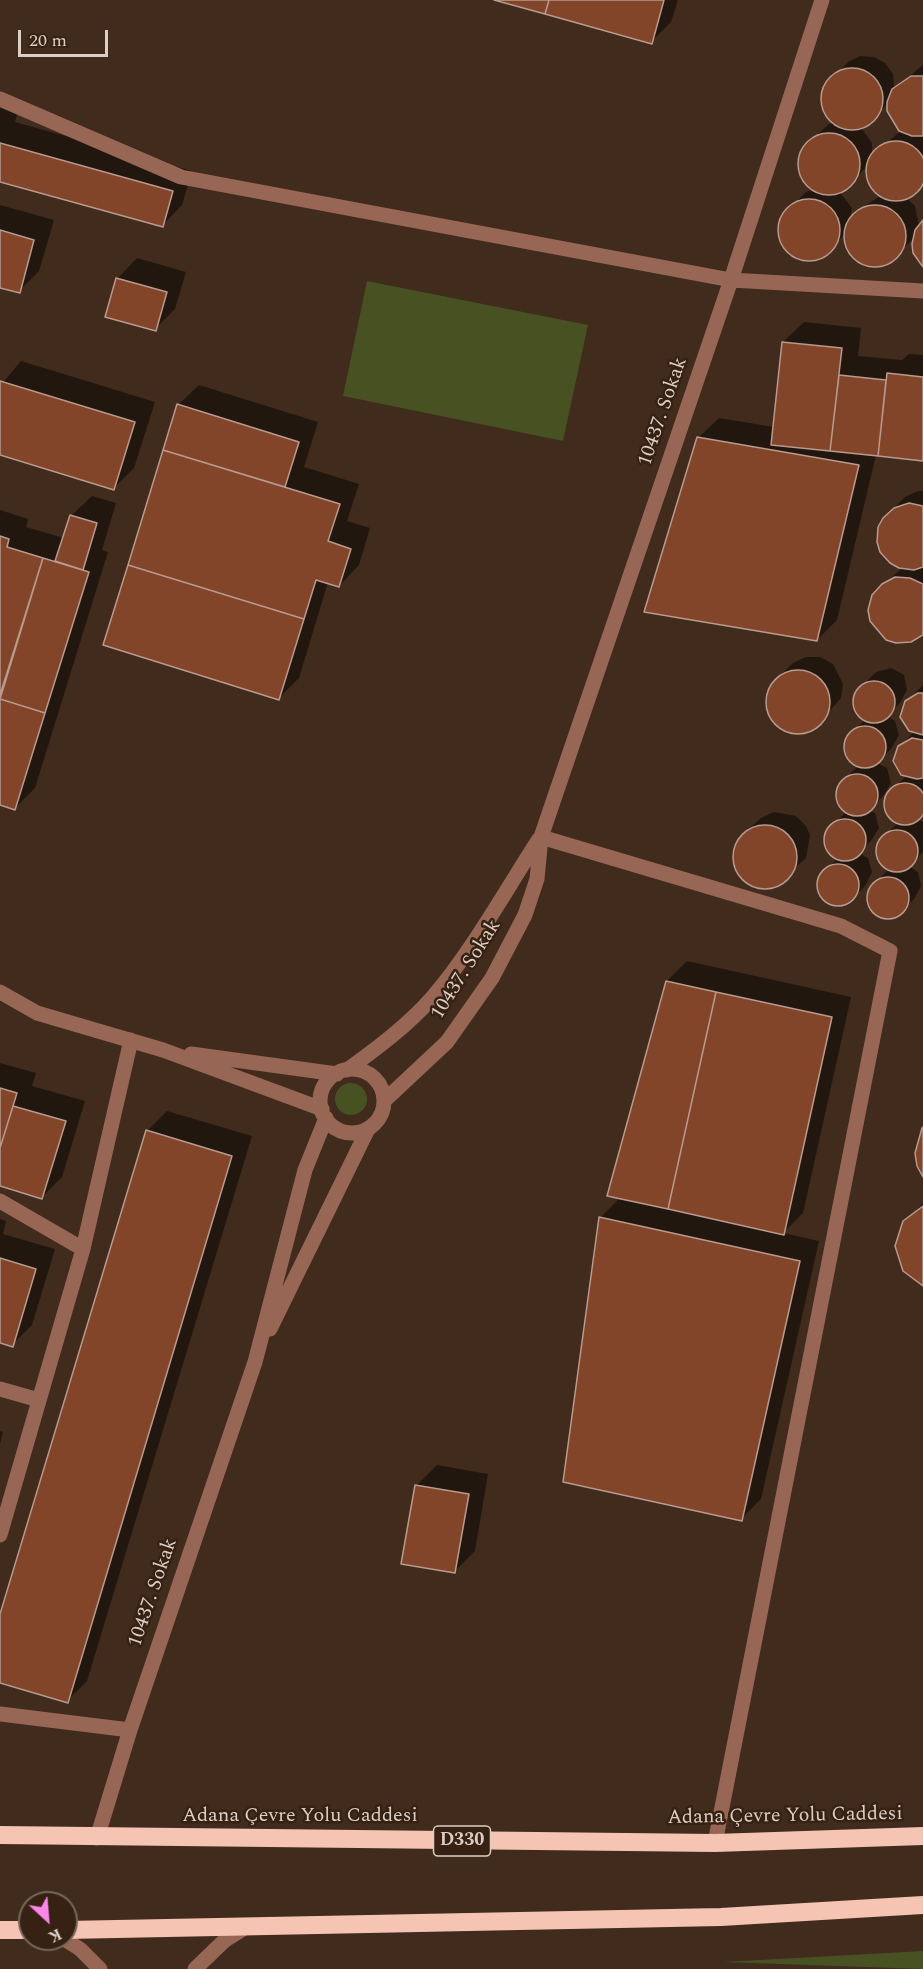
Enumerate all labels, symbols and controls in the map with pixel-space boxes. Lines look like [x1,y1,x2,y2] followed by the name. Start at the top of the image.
[21,18,111,56] scale bar
[29,27,67,54] text: 20 m
[634,354,694,470] street label: 10437. Sokak
[427,916,507,1024] street label: 10437. Sokak
[124,1535,184,1651] street label: 10437. Sokak
[667,1803,903,1831] street label: Adana Çevre Yolu Caddesi
[182,1805,418,1829] street label: Adana Çevre Yolu Caddesi
[434,1826,490,1856] road number: D330
[18,1891,78,1951] north arrow
[44,1922,66,1949] text: K

